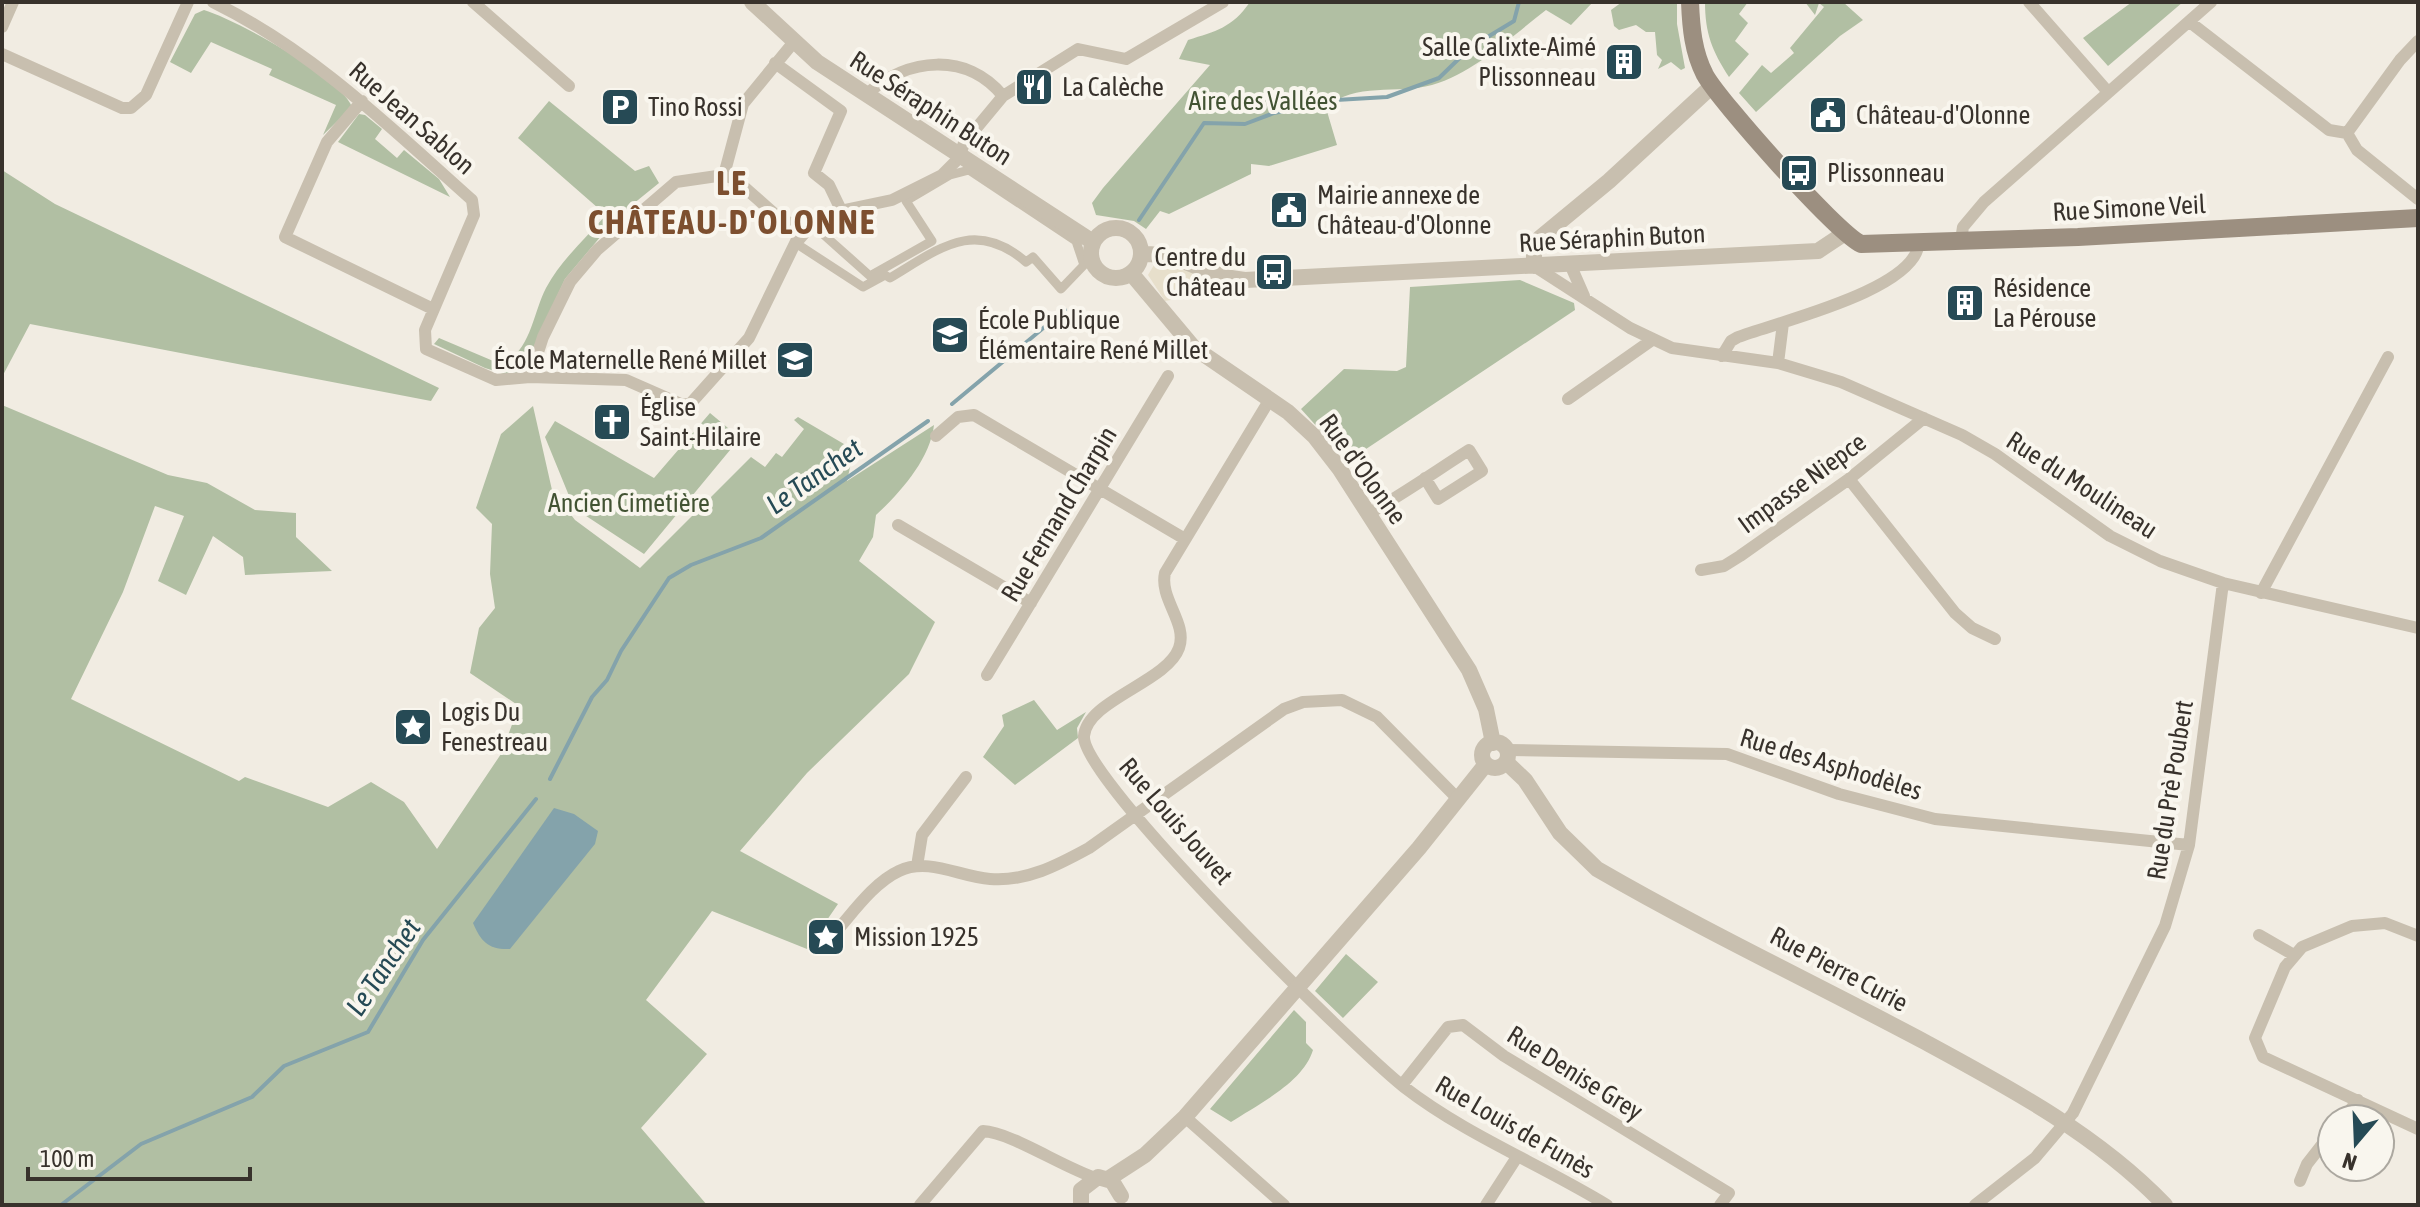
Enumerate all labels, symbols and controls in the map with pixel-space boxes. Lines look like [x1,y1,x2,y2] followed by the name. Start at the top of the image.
[1422,32,1596,92] place label: Salle Calixte-Aimé Plissonneau
[1603,41,1645,83] building icon: Salle Calixte-Aimé Plissonneau
[844,45,1018,171] street label: Rue Séraphin Buton
[343,55,481,181] street label: Rue Jean Sablon
[1013,66,1055,108] restaurant icon: La Calèche
[1062,72,1164,102] place label: La Calèche
[599,86,641,128] parking icon: Tino Rossi
[1189,86,1337,116] park label: Aire des Vallées
[648,92,743,122] place label: Tino Rossi
[1807,94,1849,136] public building icon: Château-d'Olonne
[1856,100,2030,130] place label: Château-d'Olonne
[1778,152,1820,194] bus stop icon: Plissonneau
[1827,158,1945,188] place label: Plissonneau
[588,163,876,241] district label: LE CHÂTEAU-D'OLONNE
[1317,180,1491,240] place label: Mairie annexe de Château-d'Olonne
[1268,189,1310,231] public building icon: Mairie annexe de Château-d'Olonne
[2052,189,2206,227] street label: Rue Simone Veil
[1518,218,1706,258] street label: Rue Séraphin Buton
[1154,242,1246,302] place label: Centre du Château
[1253,251,1295,293] bus stop icon: Centre du Château
[1993,273,2096,333] place label: Résidence La Pérouse
[1944,282,1986,324] building icon: Résidence La Pérouse
[978,305,1208,365] place label: École Publique Élémentaire René Millet
[929,314,971,356] school or university icon: École Publique Élémentaire René Millet
[774,339,816,381] school or university icon: École Maternelle René Millet
[494,345,767,375] place label: École Maternelle René Millet
[640,392,761,452] place label: Église Saint-Hilaire
[591,401,633,443] church icon: Église Saint-Hilaire
[1313,408,1413,530] street label: Rue d'Olonne
[995,421,1123,607] street label: Rue Fernand Charpin
[2001,425,2163,545] street label: Rue du Moulineau
[1732,427,1872,539] street label: Impasse Niepce
[760,432,868,520] water label: Le Tanchet
[548,488,710,518] park label: Ancien Cimetière
[441,697,548,757] place label: Logis Du Fenestreau
[2141,698,2199,882] street label: Rue du Prè Poubert
[392,706,434,748] place icon: Logis Du Fenestreau
[1736,722,1926,806] street label: Rue des Asphodèles
[1113,752,1239,890] street label: Rue Louis Jouvet
[339,913,427,1021] water label: Le Tanchet
[805,916,847,958] place icon: Mission 1925
[1765,920,1913,1018] street label: Rue Pierre Curie
[854,922,979,952] place label: Mission 1925
[1502,1019,1649,1127] street label: Rue Denise Grey
[1430,1069,1600,1185] street label: Rue Louis de Funès
[2316,1103,2396,1183] north arrow
[28,1131,250,1181] scale bar
[40,1145,94,1172] text: 100 m
[2339,1148,2360,1176] text: N

